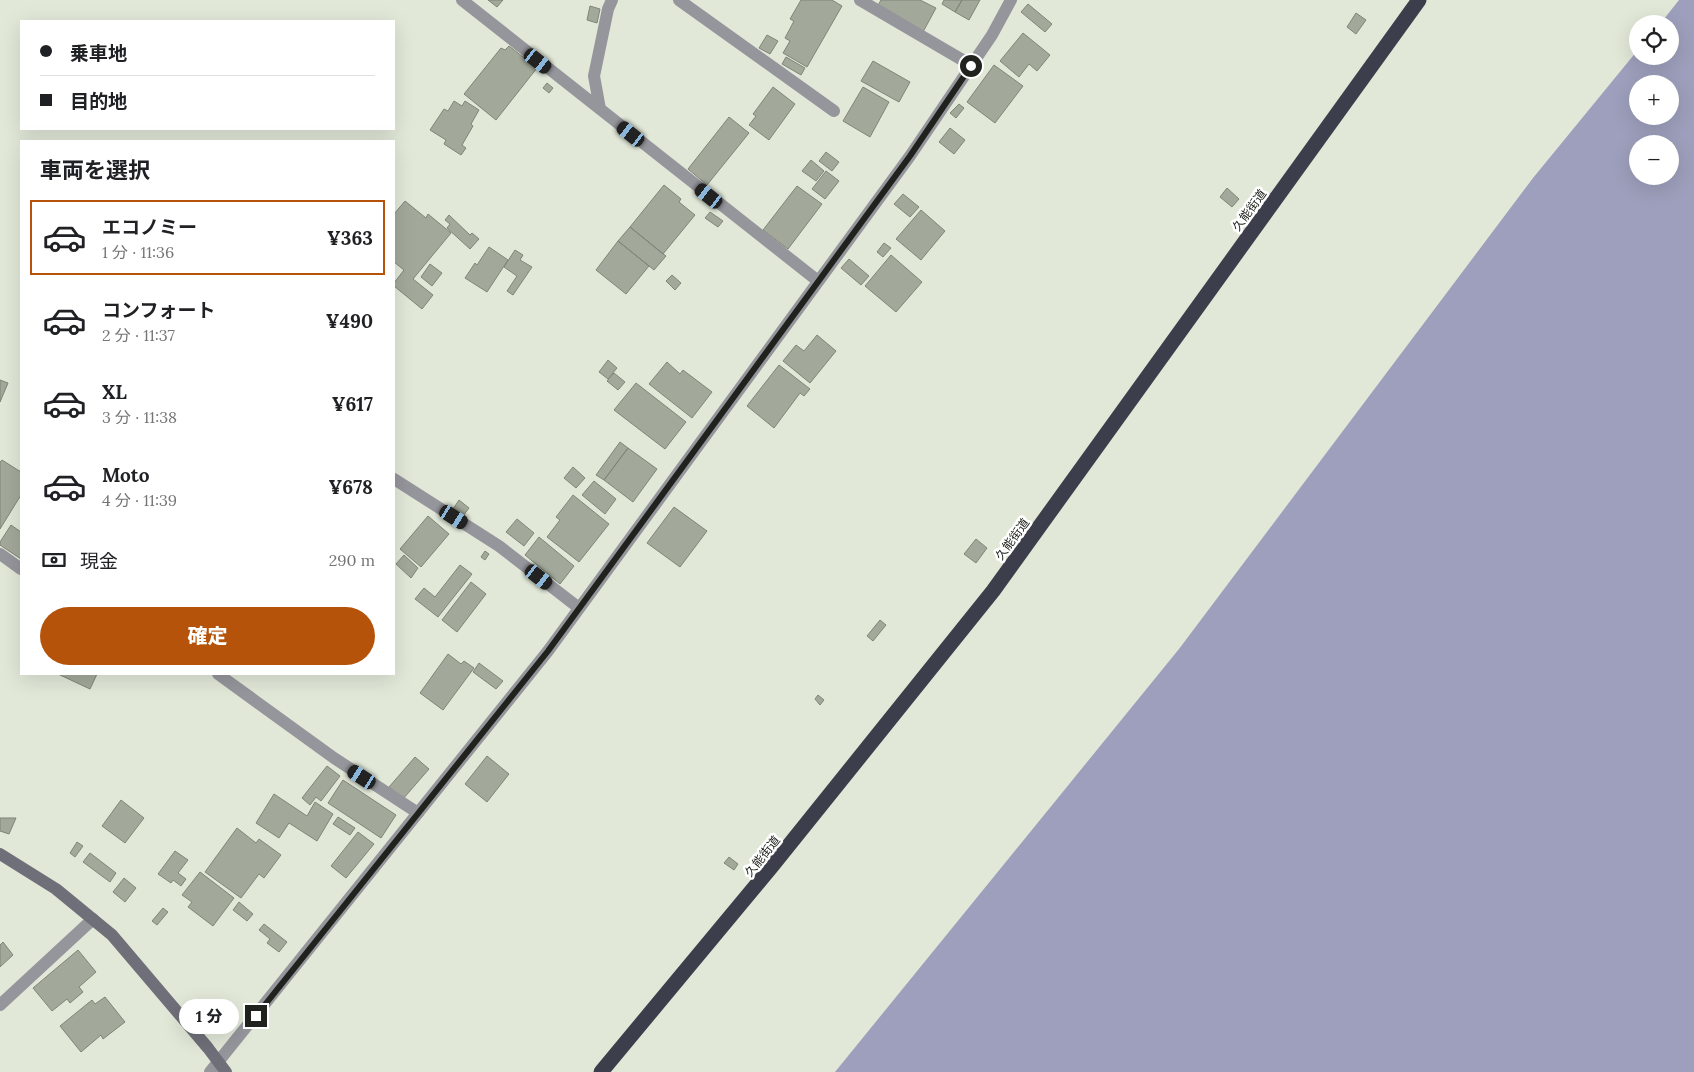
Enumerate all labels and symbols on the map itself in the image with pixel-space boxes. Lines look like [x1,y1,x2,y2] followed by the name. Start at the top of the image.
[521,46,554,76] car
[960,55,982,77] route start
[614,119,647,149] car
[692,181,725,211] car
[1229,186,1269,234] street label: 久能街道
[437,503,470,531] car
[992,515,1032,563] street label: 久能街道
[522,562,555,592] car
[345,763,378,791] car
[741,833,783,879] street label: 久能街道
[178,998,238,1034] callout: 1 分
[245,1005,267,1027] route end

